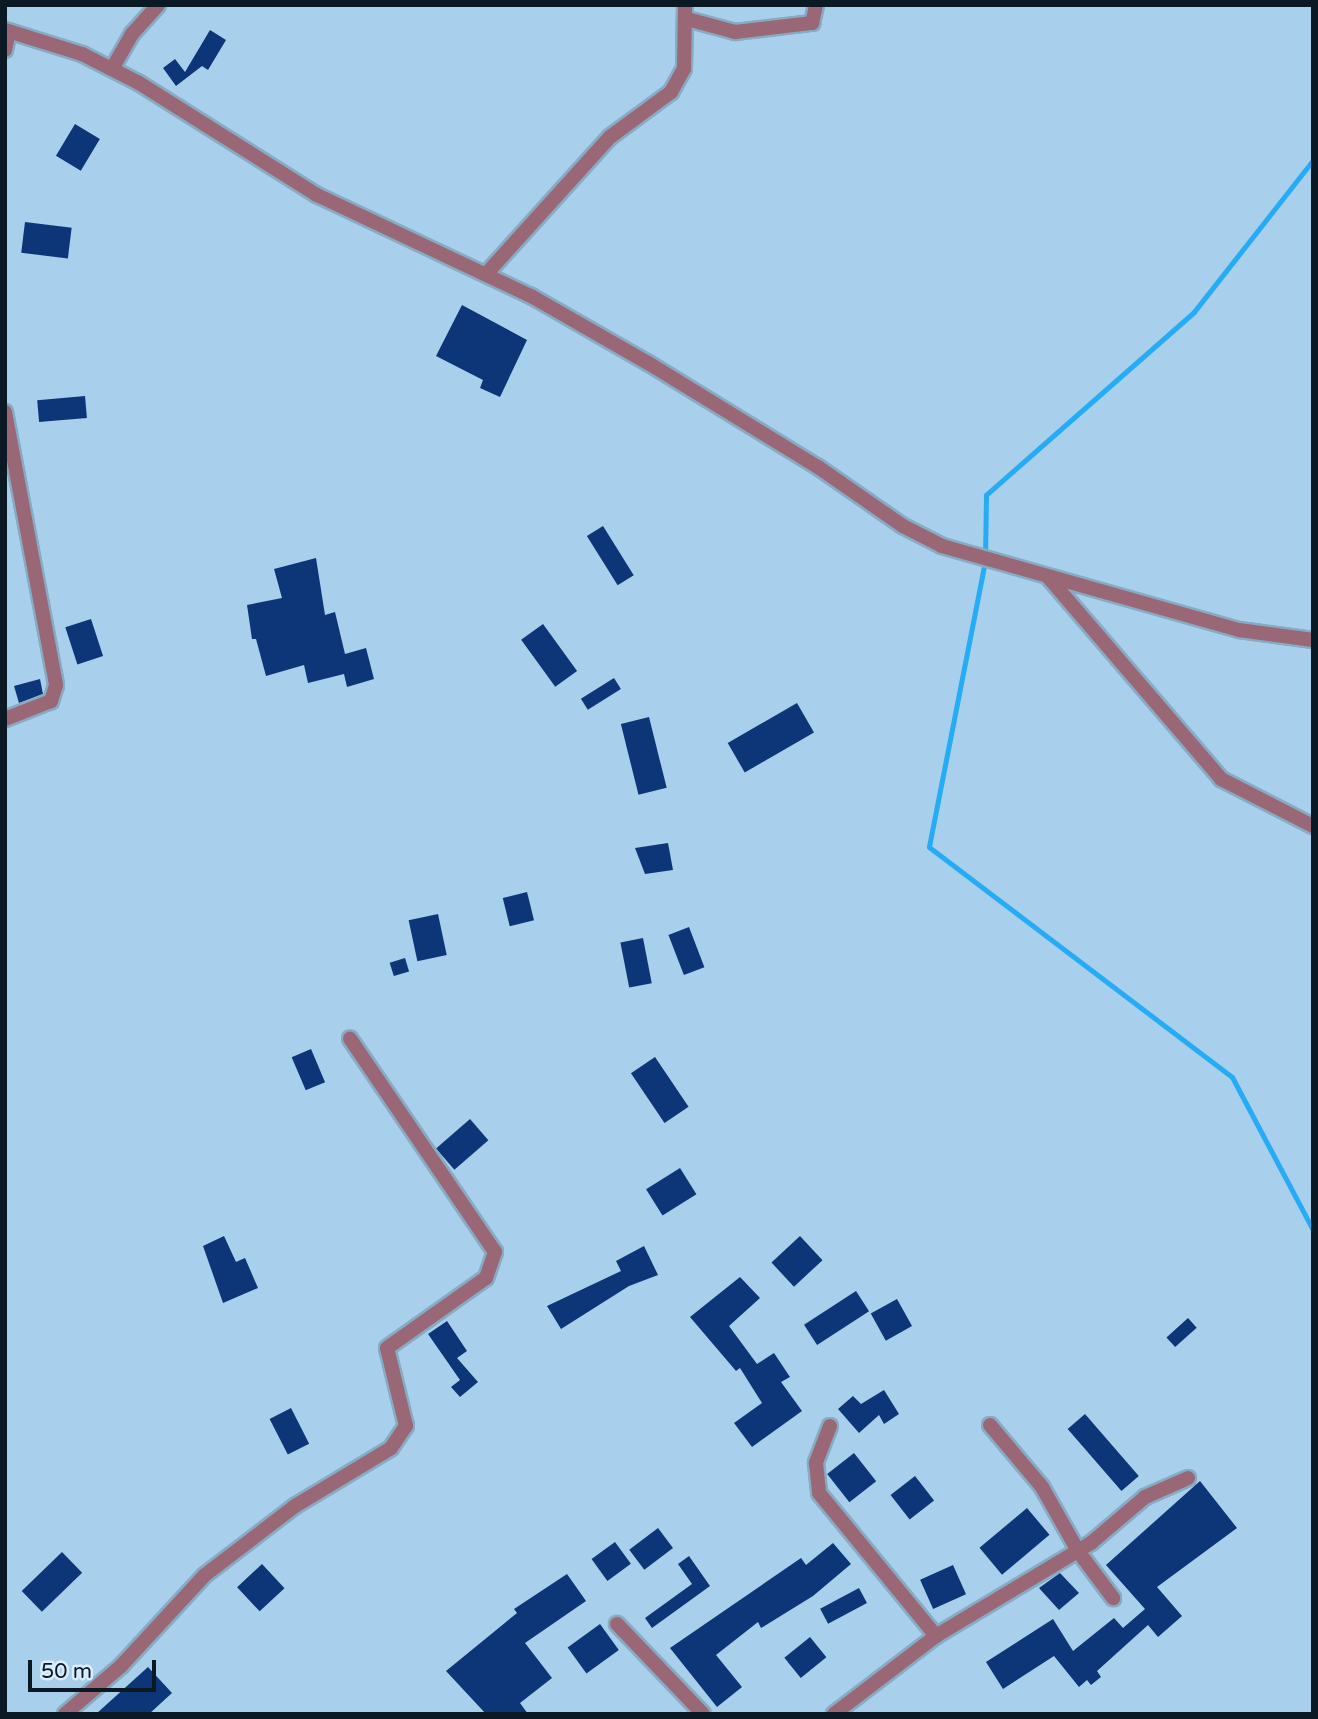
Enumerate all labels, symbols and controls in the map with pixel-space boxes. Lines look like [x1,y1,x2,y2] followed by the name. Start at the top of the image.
[32,1646,159,1690] scale bar
[41,1659,92,1684] text: 50 m

